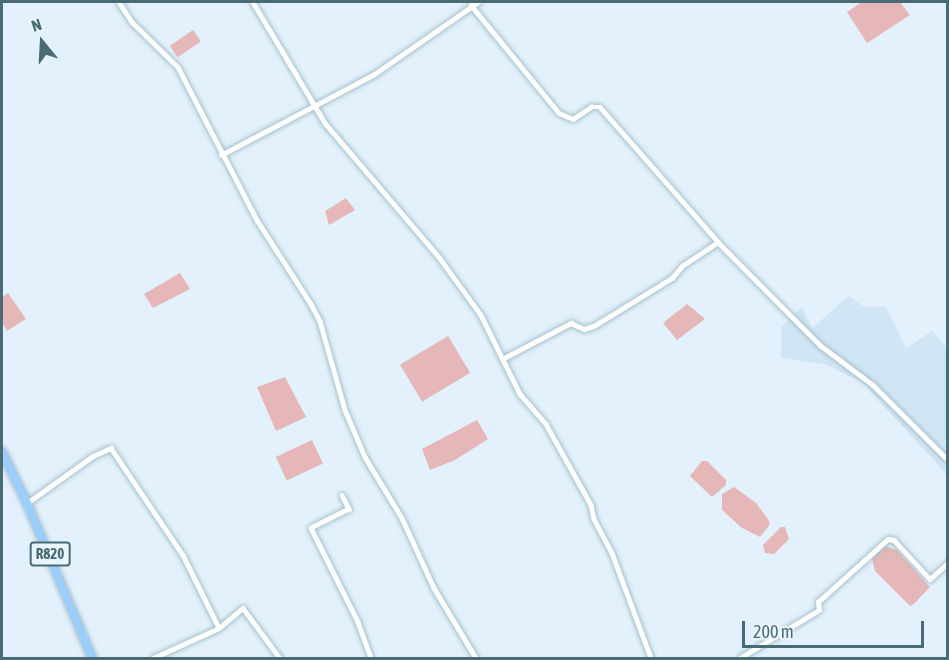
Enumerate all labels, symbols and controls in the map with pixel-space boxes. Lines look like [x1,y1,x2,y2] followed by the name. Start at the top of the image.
[12,12,72,72] north arrow
[29,15,44,35] text: N
[29,542,71,566] road number: R820
[745,609,926,647] scale bar
[753,621,794,642] text: 200 m

